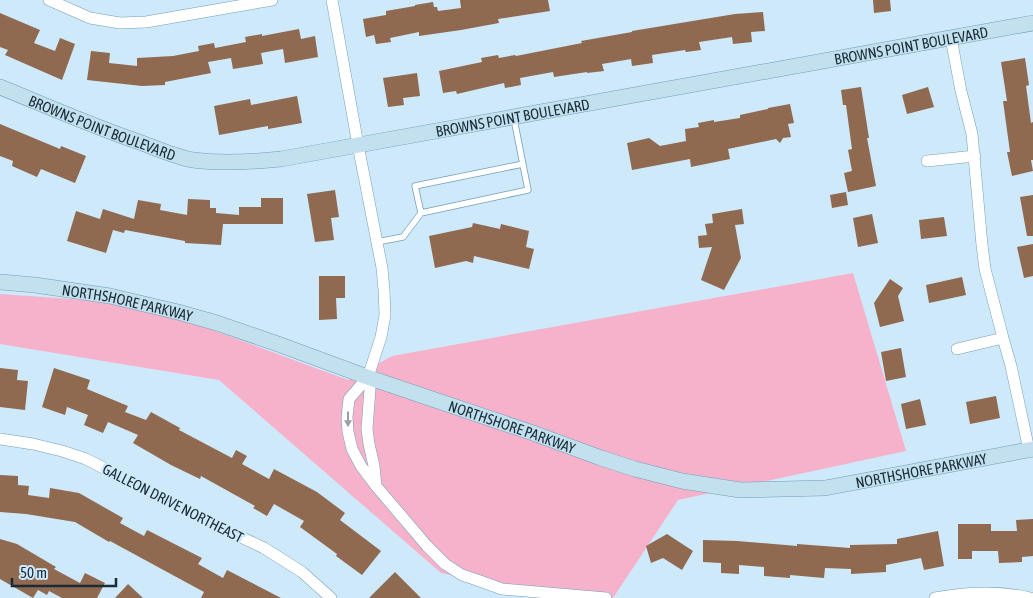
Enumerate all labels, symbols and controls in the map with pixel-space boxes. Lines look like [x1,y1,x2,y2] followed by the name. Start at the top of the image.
[833,23,989,67] street label: BROWNS POINT BOULEVARD
[26,91,178,163] street label: BROWNS POINT BOULEVARD
[434,95,591,139] street label: BROWNS POINT BOULEVARD
[61,281,195,324] street label: NORTHSHORE PARKWAY
[446,397,578,456] street label: NORTHSHORE PARKWAY
[344,411,352,427] one-way arrow
[854,449,988,491] street label: NORTHSHORE PARKWAY
[100,460,247,546] street label: GALLEON DRIVE NORTHEAST
[12,556,116,588] scale bar
[20,564,47,581] text: 50 m

